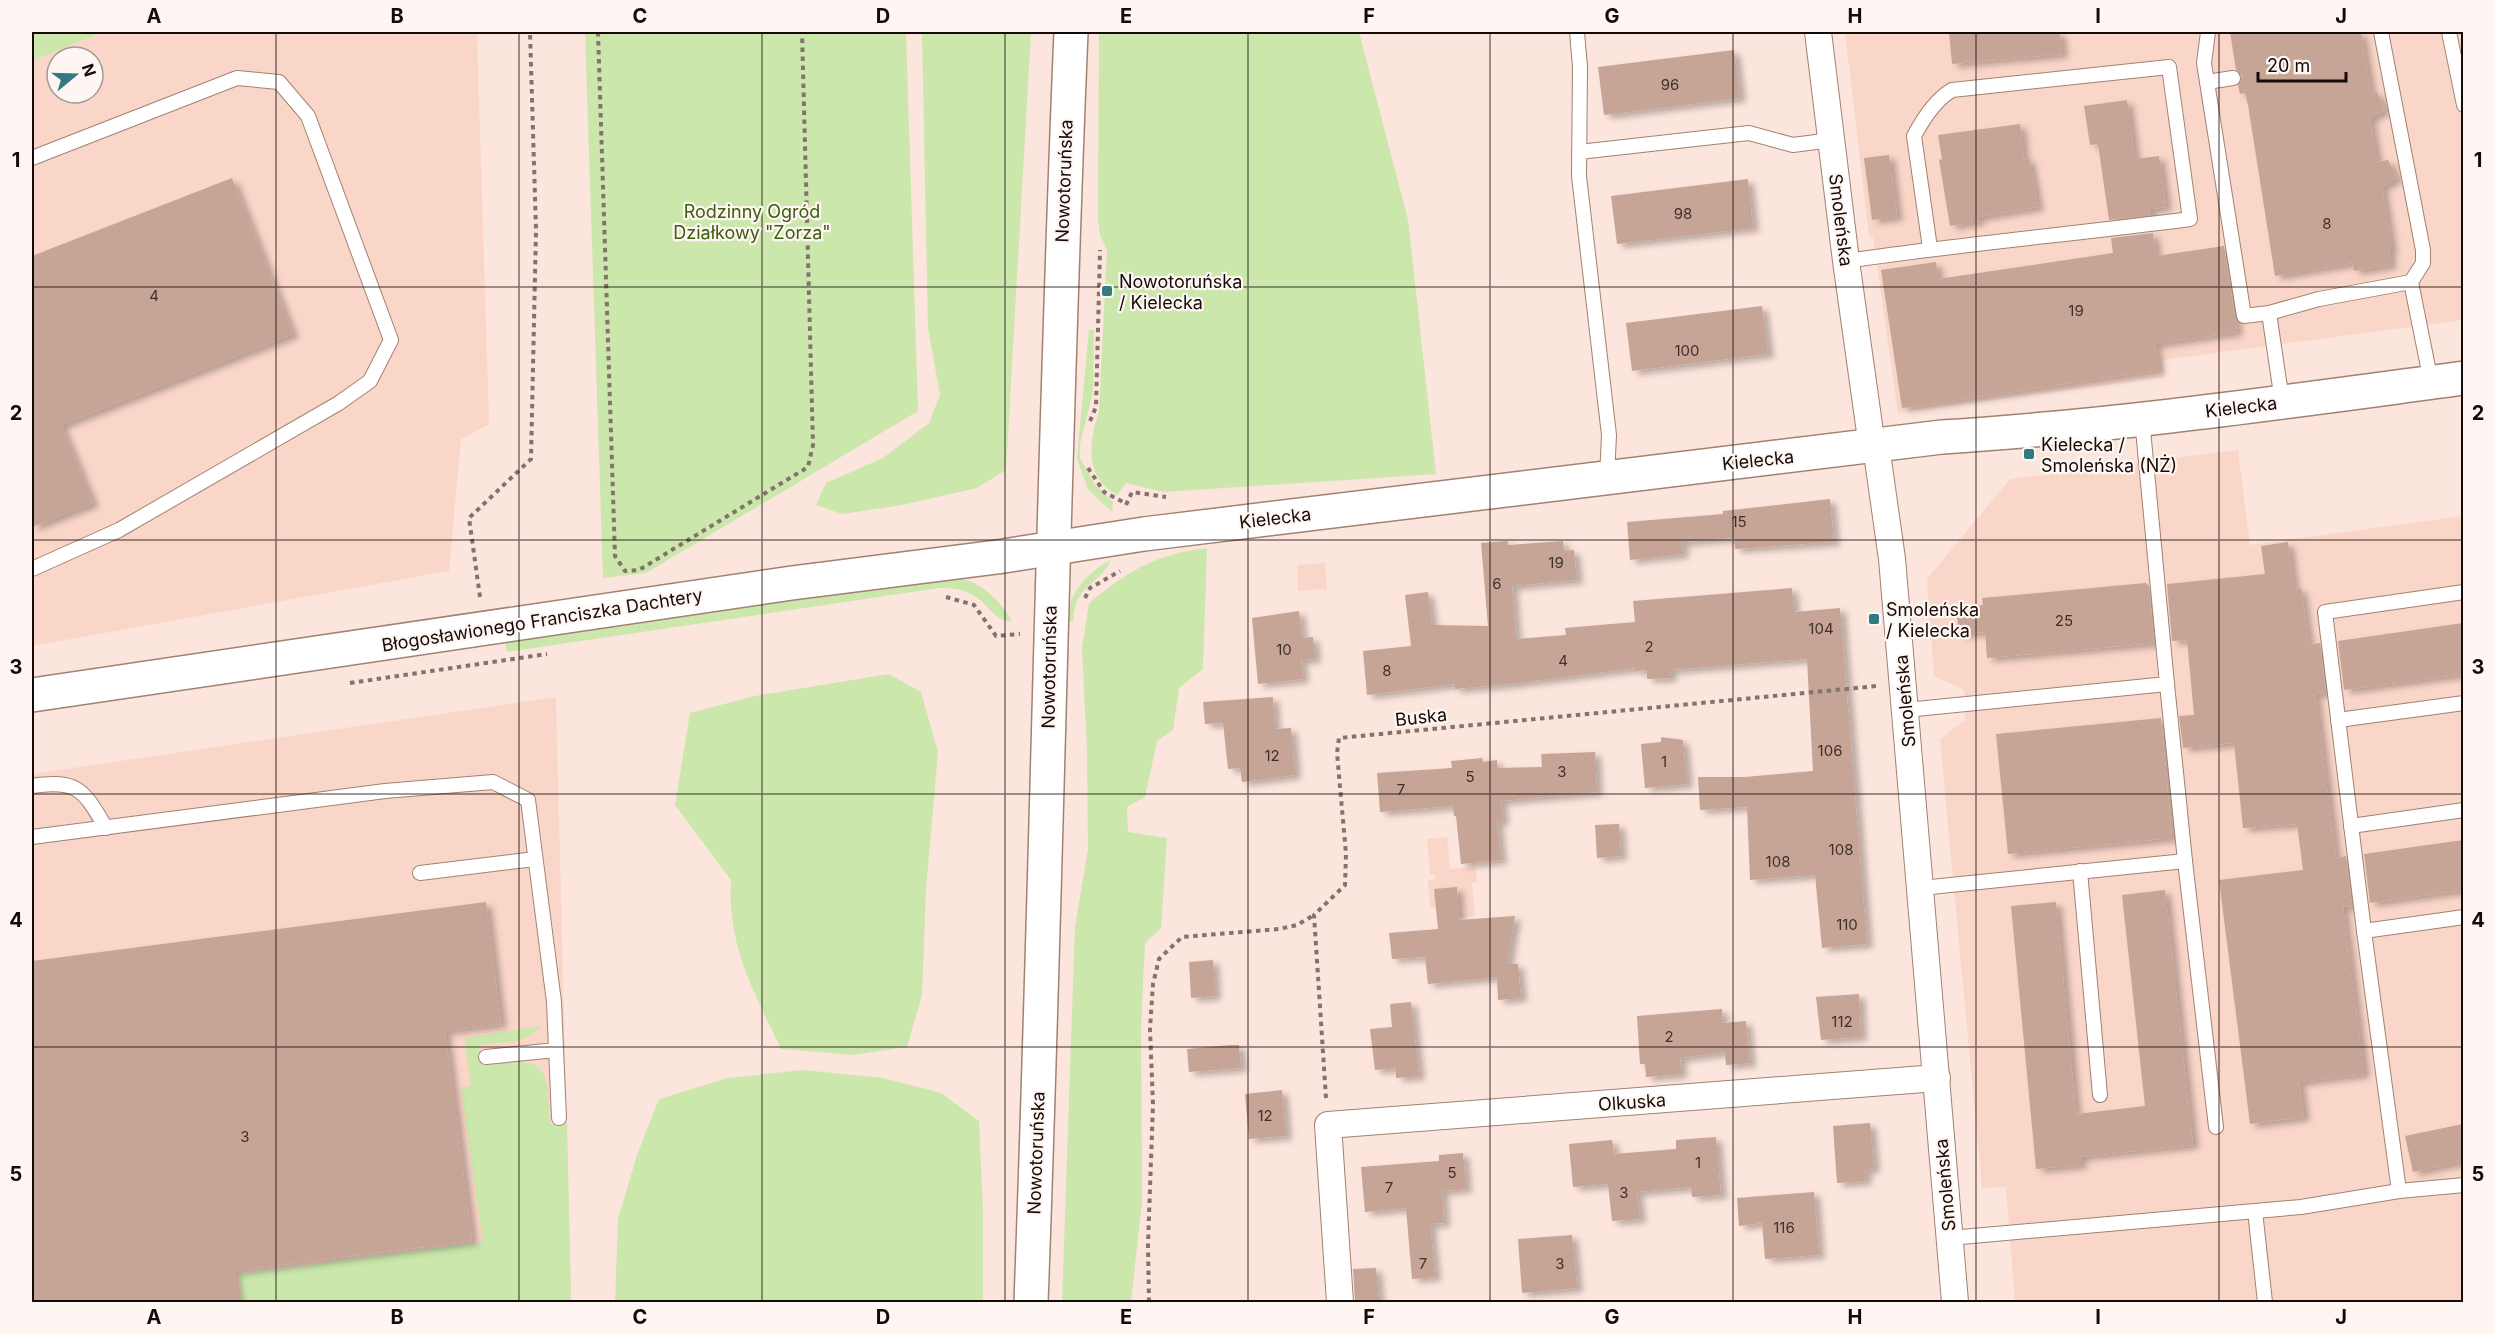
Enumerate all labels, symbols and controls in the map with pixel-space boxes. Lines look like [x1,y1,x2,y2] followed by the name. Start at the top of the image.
[147,4,162,28] text: A
[390,4,404,28] text: B
[633,4,647,28] text: C
[876,4,890,28] text: D
[1120,4,1132,28] text: E
[1363,4,1375,28] text: F
[1604,4,1620,28] text: G
[1848,4,1862,28] text: H
[2095,4,2101,28] text: I
[2335,4,2347,28] text: J
[45,45,105,105] north arrow
[2258,45,2346,83] scale bar
[2267,55,2310,76] text: 20 m
[78,61,101,79] text: N
[1661,75,1679,94] house number: 96
[1051,119,1077,243] street label: Nowotoruńska
[12,148,20,172] text: 1
[2474,148,2482,172] text: 1
[1825,173,1857,267] street label: Smoleńska
[673,201,831,243] park label: Rodzinny Ogród Działkowy "Zorza"
[1674,204,1692,223] house number: 98
[2322,214,2332,233] house number: 8
[1119,271,1242,313] place label: Nowotoruńska / Kielecka
[1100,284,1114,298] marker: Nowotoruńska / Kielecka
[149,286,159,305] house number: 4
[2068,301,2084,320] house number: 19
[1674,341,1700,360] house number: 100
[2204,392,2278,422] street label: Kielecka
[10,401,22,425] text: 2
[2472,401,2484,425] text: 2
[2041,434,2177,476] place label: Kielecka / Smoleńska (NŻ)
[1721,446,1795,474] street label: Kielecka
[2022,447,2036,461] marker: Kielecka / Smoleńska (NŻ)
[1238,503,1312,533] street label: Kielecka
[1731,512,1747,531] house number: 15
[1548,553,1564,572] house number: 19
[1492,574,1502,593] house number: 6
[380,584,704,656] street label: Błogosławionego Franciszka Dachtery
[1886,599,1979,641] place label: Smoleńska / Kielecka
[1037,605,1061,729] street label: Nowotoruńska
[2055,611,2073,630] house number: 25
[1867,612,1881,626] marker: Smoleńska / Kielecka
[1808,619,1834,638] house number: 104
[1644,637,1654,656] house number: 2
[1276,640,1292,659] house number: 10
[1558,651,1568,670] house number: 4
[1890,654,1920,748] street label: Smoleńska
[10,655,22,679] text: 3
[2472,655,2484,679] text: 3
[1382,661,1392,680] house number: 8
[1394,704,1448,730] street label: Buska
[1818,741,1842,760] house number: 106
[1264,746,1280,765] house number: 12
[1661,752,1667,771] house number: 1
[1557,762,1567,781] house number: 3
[1465,767,1475,786] house number: 5
[1397,780,1405,799] house number: 7
[1829,840,1853,859] house number: 108
[1766,852,1790,871] house number: 108
[9,908,23,932] text: 4
[2471,908,2485,932] text: 4
[1836,915,1858,934] house number: 110
[1831,1012,1853,1031] house number: 112
[1664,1027,1674,1046] house number: 2
[1597,1089,1667,1115] street label: Olkuska
[1023,1091,1049,1215] street label: Nowotoruńska
[1257,1106,1273,1125] house number: 12
[240,1127,250,1146] house number: 3
[1930,1138,1960,1232] street label: Smoleńska
[1695,1153,1701,1172] house number: 1
[10,1162,22,1186] text: 5
[2472,1162,2484,1186] text: 5
[1447,1163,1457,1182] house number: 5
[1385,1178,1393,1197] house number: 7
[1619,1183,1629,1202] house number: 3
[1773,1218,1795,1237] house number: 116
[1419,1254,1427,1273] house number: 7
[1555,1254,1565,1273] house number: 3
[147,1305,162,1329] text: A
[390,1305,404,1329] text: B
[633,1305,647,1329] text: C
[876,1305,890,1329] text: D
[1120,1305,1132,1329] text: E
[1363,1305,1375,1329] text: F
[1604,1305,1620,1329] text: G
[1848,1305,1862,1329] text: H
[2095,1305,2101,1329] text: I
[2335,1305,2347,1329] text: J

